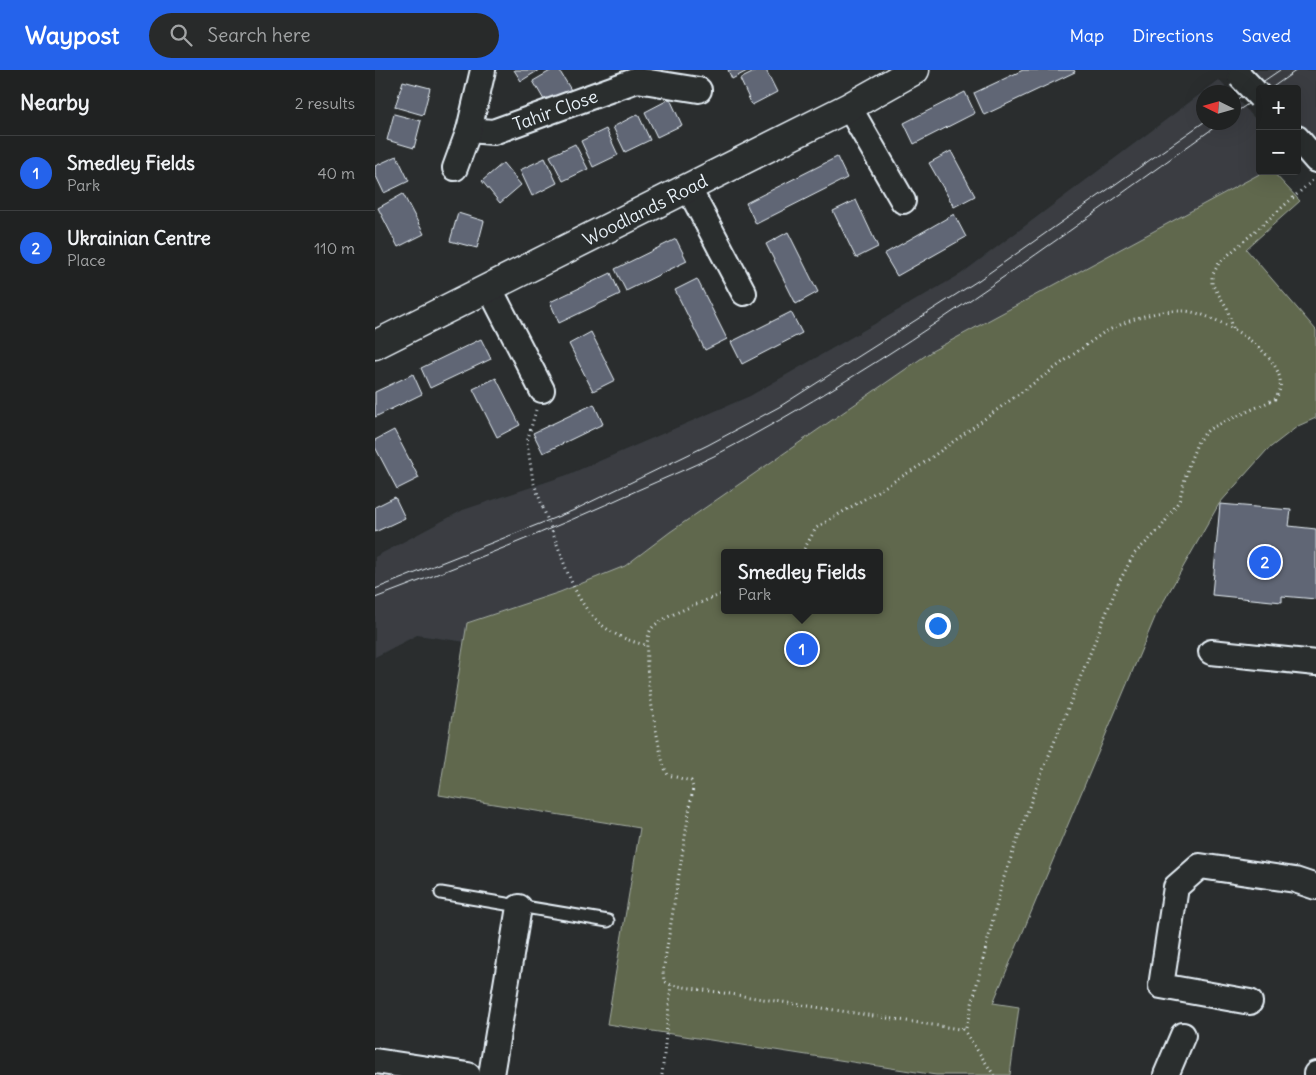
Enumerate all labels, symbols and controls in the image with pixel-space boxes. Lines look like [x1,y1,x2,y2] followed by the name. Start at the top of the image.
[149,13,499,58] search box
[25,20,119,50] text: Waypost
[167,21,195,49] icon: search
[207,23,310,47] text: Search here
[1069,24,1104,47] text: Map
[1132,24,1214,47] text: Directions
[1242,24,1291,47] text: Saved
[509,84,601,135] street label: Tahir Close
[1196,85,1241,130] north arrow
[1256,85,1301,175] map controls
[1256,85,1301,130] button: +
[20,89,90,116] text: Nearby
[295,93,355,113] text: 2 results
[1256,130,1301,175] button: −
[67,151,195,175] text: Smedley Fields
[33,163,39,183] text: 1
[317,163,355,183] text: 40 m
[579,168,711,250] street label: Woodlands Road
[67,175,100,195] text: Park
[67,226,211,250] text: Ukrainian Centre
[32,238,40,258] text: 2
[314,238,355,258] text: 110 m
[67,250,106,270] text: Place
[1249,543,1281,581] pin: 2
[721,549,883,614] popup
[738,560,866,584] text: Smedley Fields
[738,584,771,604] text: Park
[925,613,951,639] your location
[786,630,818,668] pin: 1

